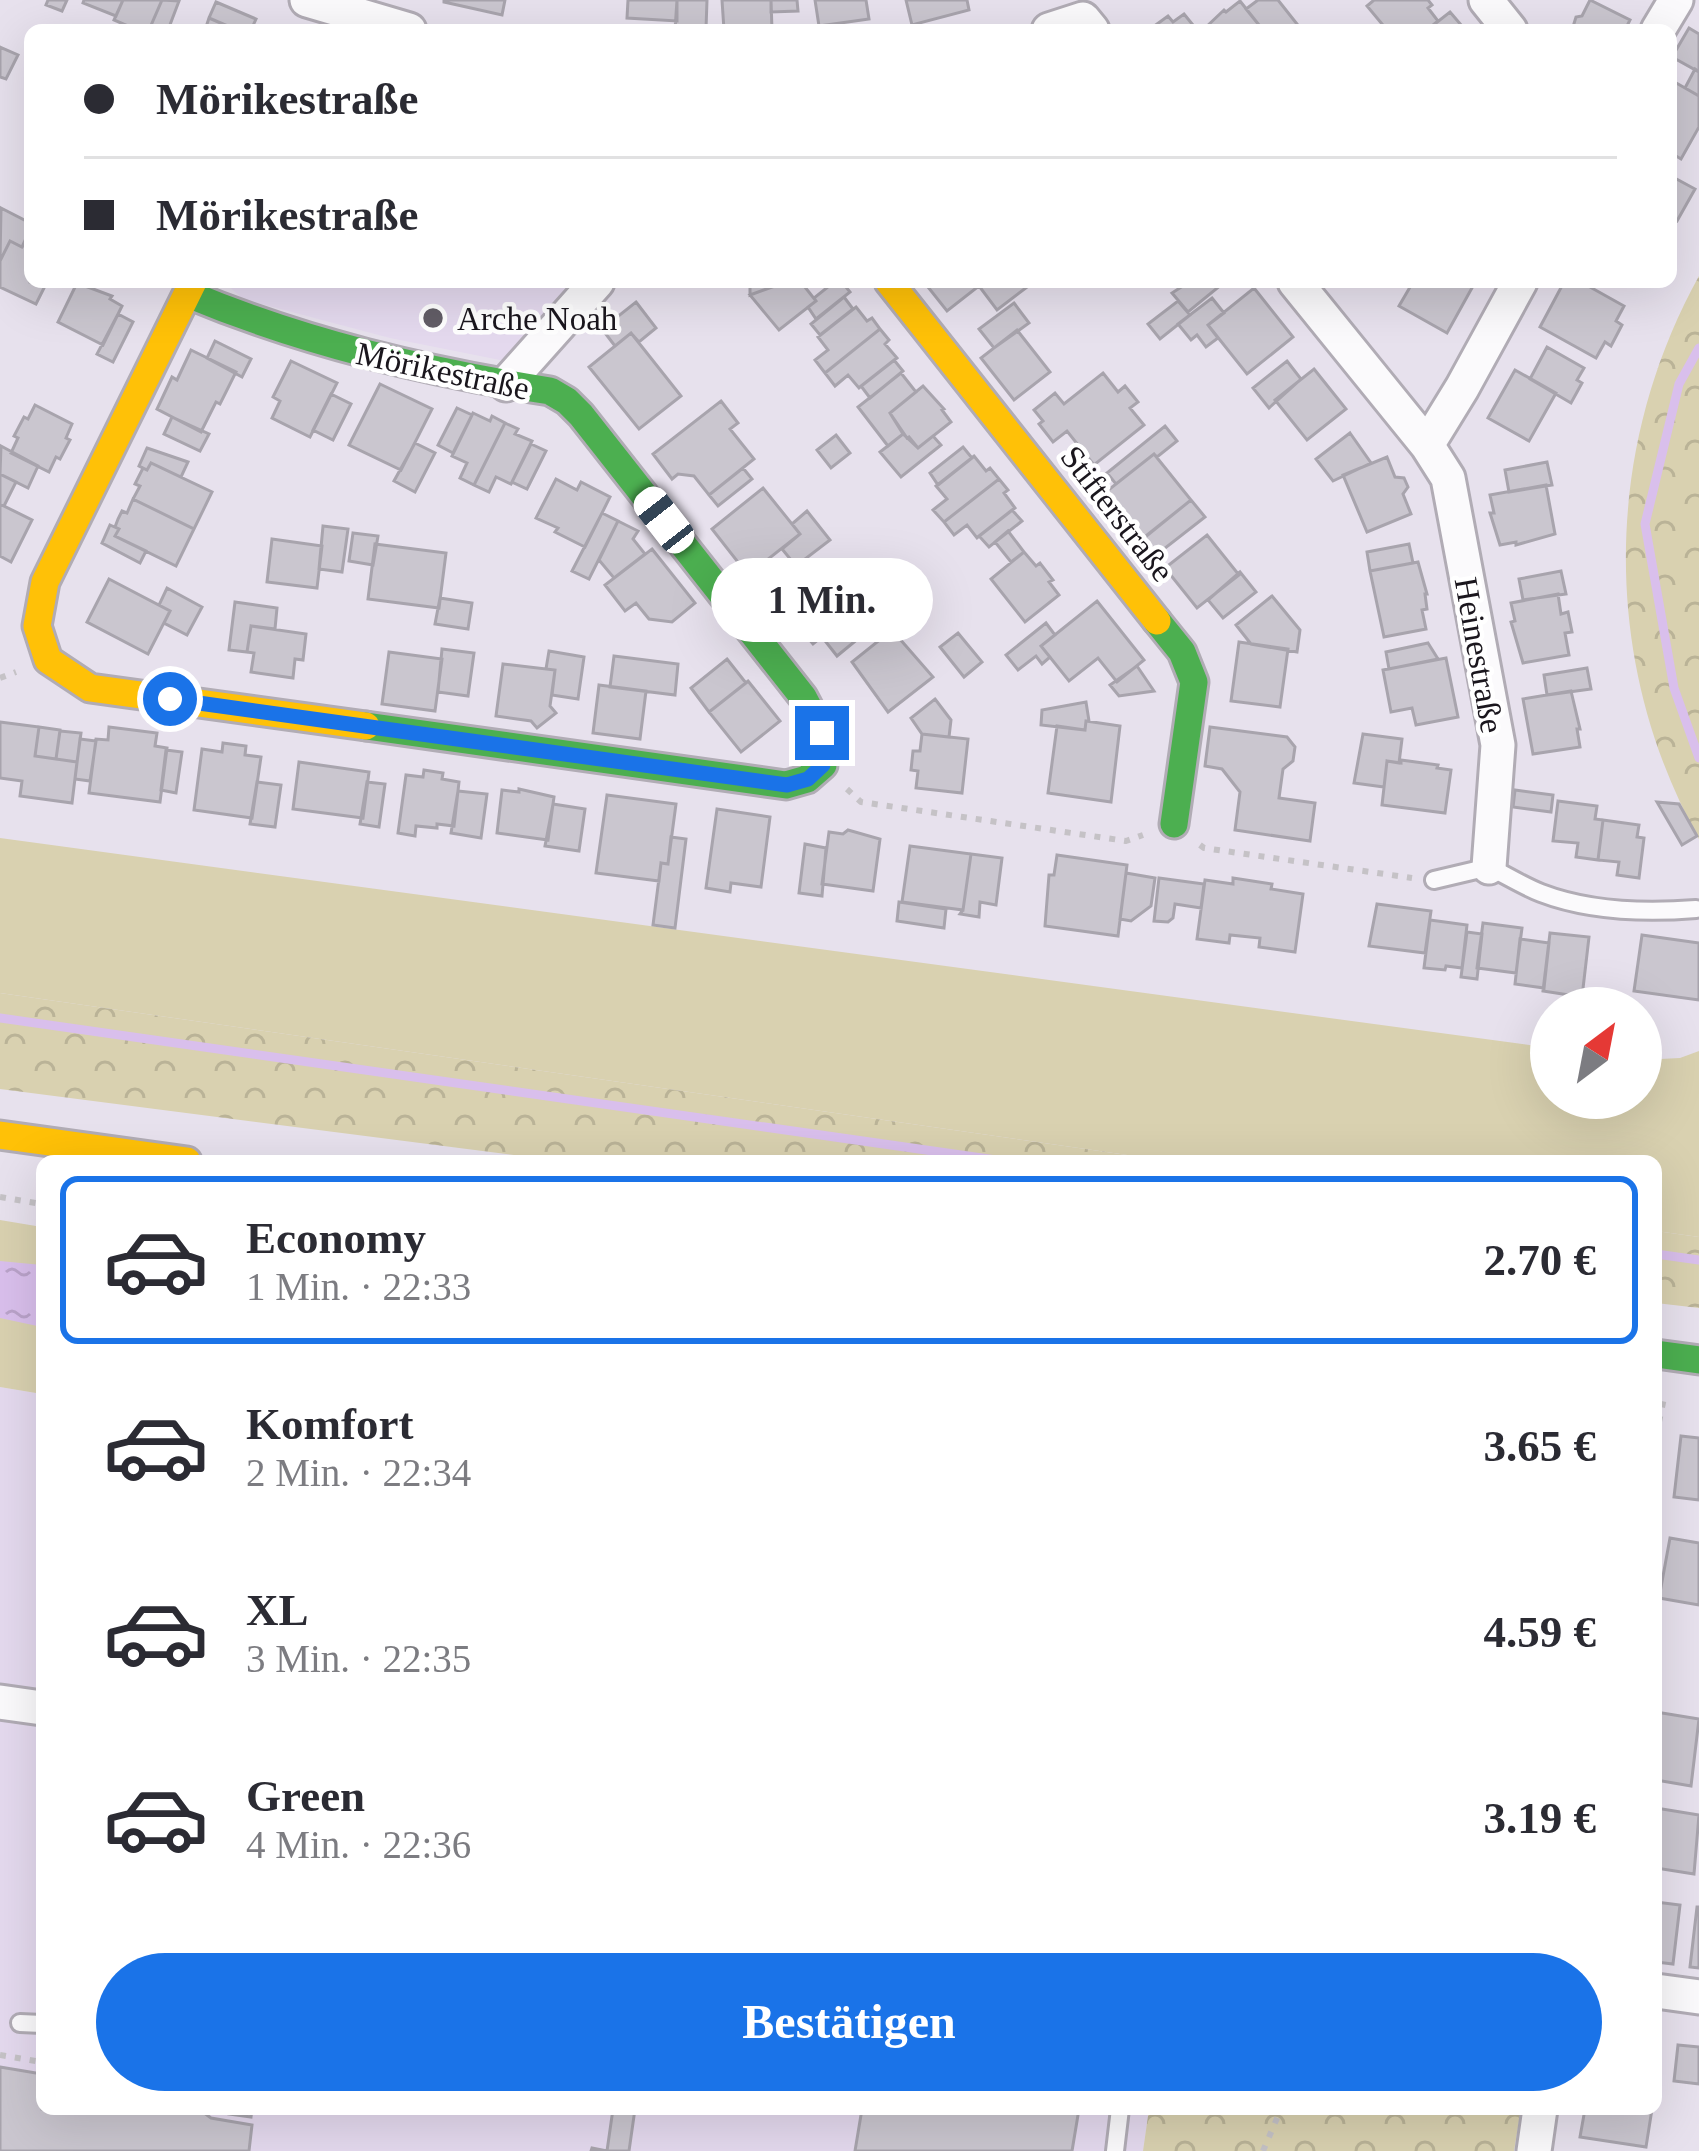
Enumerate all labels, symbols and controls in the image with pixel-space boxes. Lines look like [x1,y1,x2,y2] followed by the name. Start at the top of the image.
[156,74,418,124] text: Mörikestraße
[156,190,418,240] text: Mörikestraße
[457,301,618,337] place label: Arche Noah
[420,305,446,331] marker: Arche Noah
[353,335,533,407] street label: Mörikestraße
[1053,439,1181,588] street label: Stifterstraße
[628,481,700,559] car
[711,559,933,643] callout: 1 Min.
[1448,574,1510,736] street label: Heinestraße
[768,578,876,621] text: 1 Min.
[143,672,197,726] route start
[795,706,849,760] route end
[1530,987,1662,1119] north arrow
[1530,987,1662,1119] map controls
[102,1206,210,1314] icon: car
[246,1213,426,1263] text: Economy
[1484,1235,1596,1285] text: 2.70 €
[246,1265,471,1308] text: 1 Min. · 22:33
[102,1392,210,1500] icon: car
[246,1399,413,1449] text: Komfort
[1484,1421,1596,1471] text: 3.65 €
[246,1451,471,1494] text: 2 Min. · 22:34
[102,1578,210,1686] icon: car
[246,1585,309,1635] text: XL
[1484,1607,1596,1657] text: 4.59 €
[246,1637,471,1680] text: 3 Min. · 22:35
[102,1764,210,1872] icon: car
[246,1771,365,1821] text: Green
[1484,1793,1596,1843] text: 3.19 €
[246,1823,471,1866] text: 4 Min. · 22:36
[96,1953,1602,2091] button: Bestätigen

